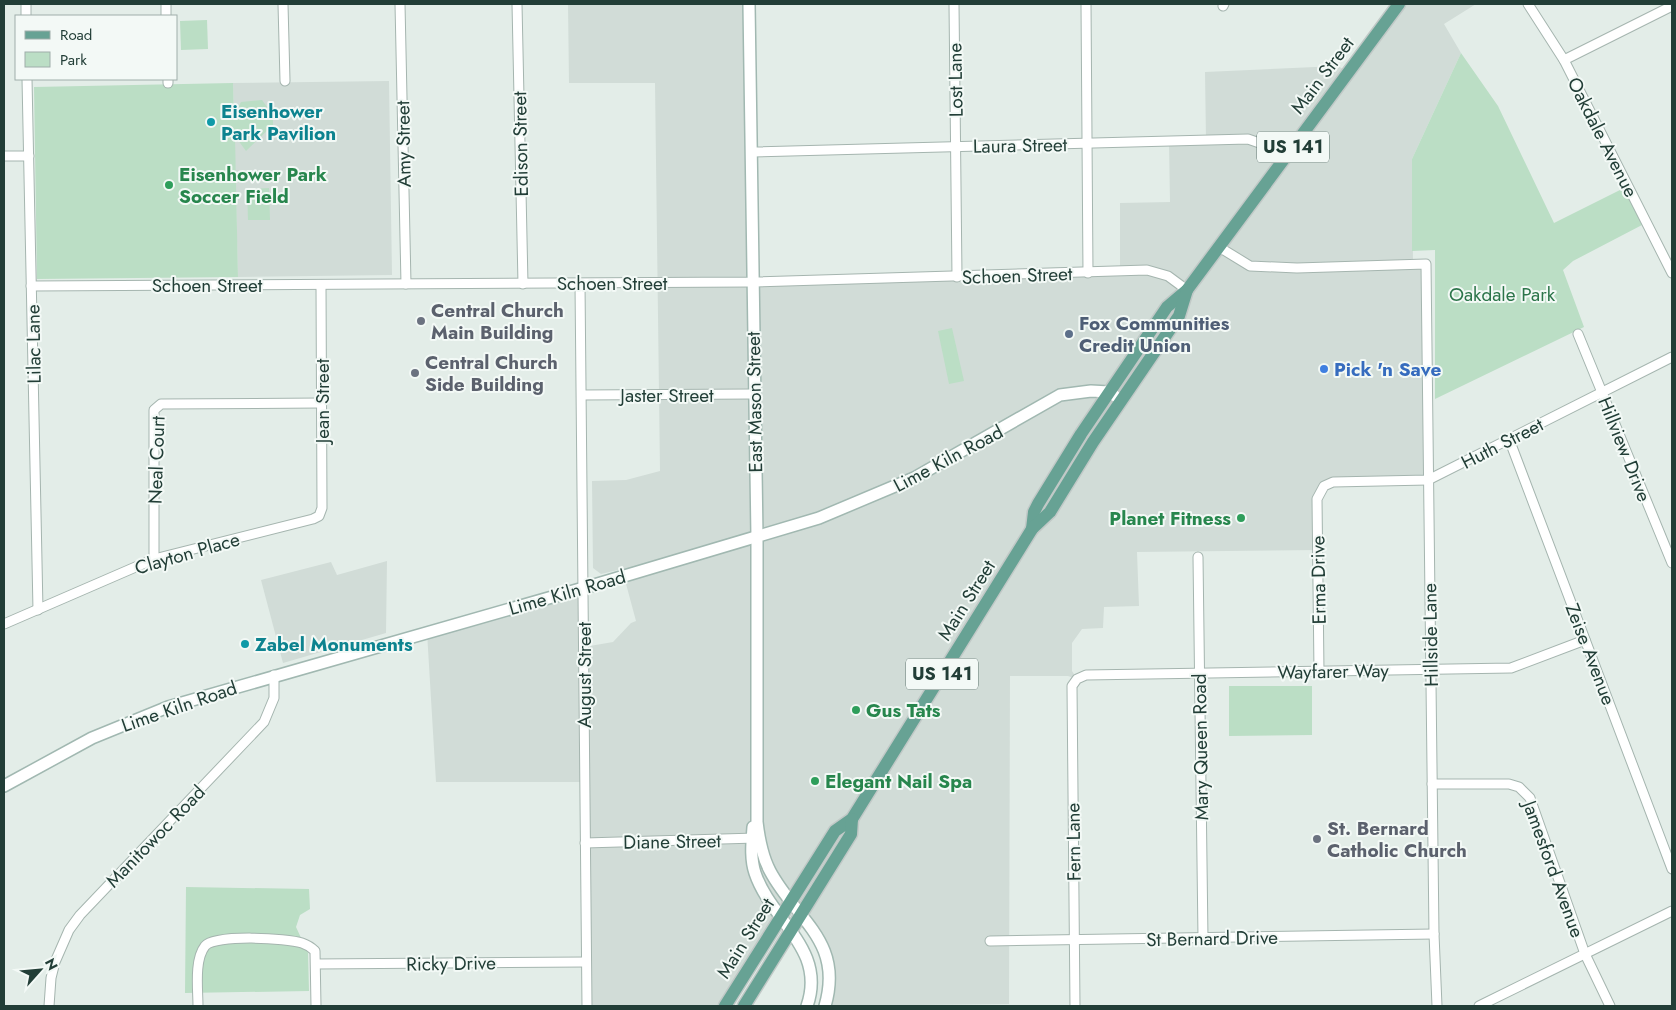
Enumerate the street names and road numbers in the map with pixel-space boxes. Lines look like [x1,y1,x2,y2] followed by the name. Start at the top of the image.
[1284,31,1361,120] street label: Main Street
[941,42,970,117] street label: Lost Lane
[1561,73,1645,202] street label: Oakdale Avenue
[506,91,535,197] street label: Edison Street
[389,100,418,188] street label: Amy Street
[973,131,1068,160] street label: Laura Street
[1257,132,1329,162] road number: US 141
[961,260,1073,291] street label: Schoen Street
[557,270,668,297] street label: Schoen Street
[152,272,263,299] street label: Schoen Street
[19,304,48,384] street label: Lilac Lane
[740,331,769,473] street label: East Mason Street
[309,358,336,446] street label: Jean Street
[617,382,714,409] street label: Jaster Street
[1591,393,1658,506] street label: Hillview Drive
[1456,411,1548,476] street label: Huth Street
[141,415,172,505] street label: Neal Court
[889,418,1008,499] street label: Lime Kiln Road
[131,526,243,581] street label: Clayton Place
[1304,535,1333,625] street label: Erma Drive
[931,554,1002,646] street label: Main Street
[506,563,629,622] street label: Lime Kiln Road
[1416,583,1445,687] street label: Hillside Lane
[1559,599,1622,709] street label: Zeise Avenue
[571,621,598,728] street label: August Street
[1277,657,1390,686] street label: Wayfarer Way
[906,659,978,690] road number: US 141
[1186,673,1215,821] street label: Mary Queen Road
[118,674,241,739] street label: Lime Kiln Road
[99,779,211,894] street label: Manitowoc Road
[1515,794,1591,942] street label: Jamesford Avenue
[1059,802,1088,881] street label: Fern Lane
[623,827,722,856] street label: Diane Street
[710,892,781,984] street label: Main Street
[1146,924,1278,953] street label: St Bernard Drive
[406,949,496,978] street label: Ricky Drive

